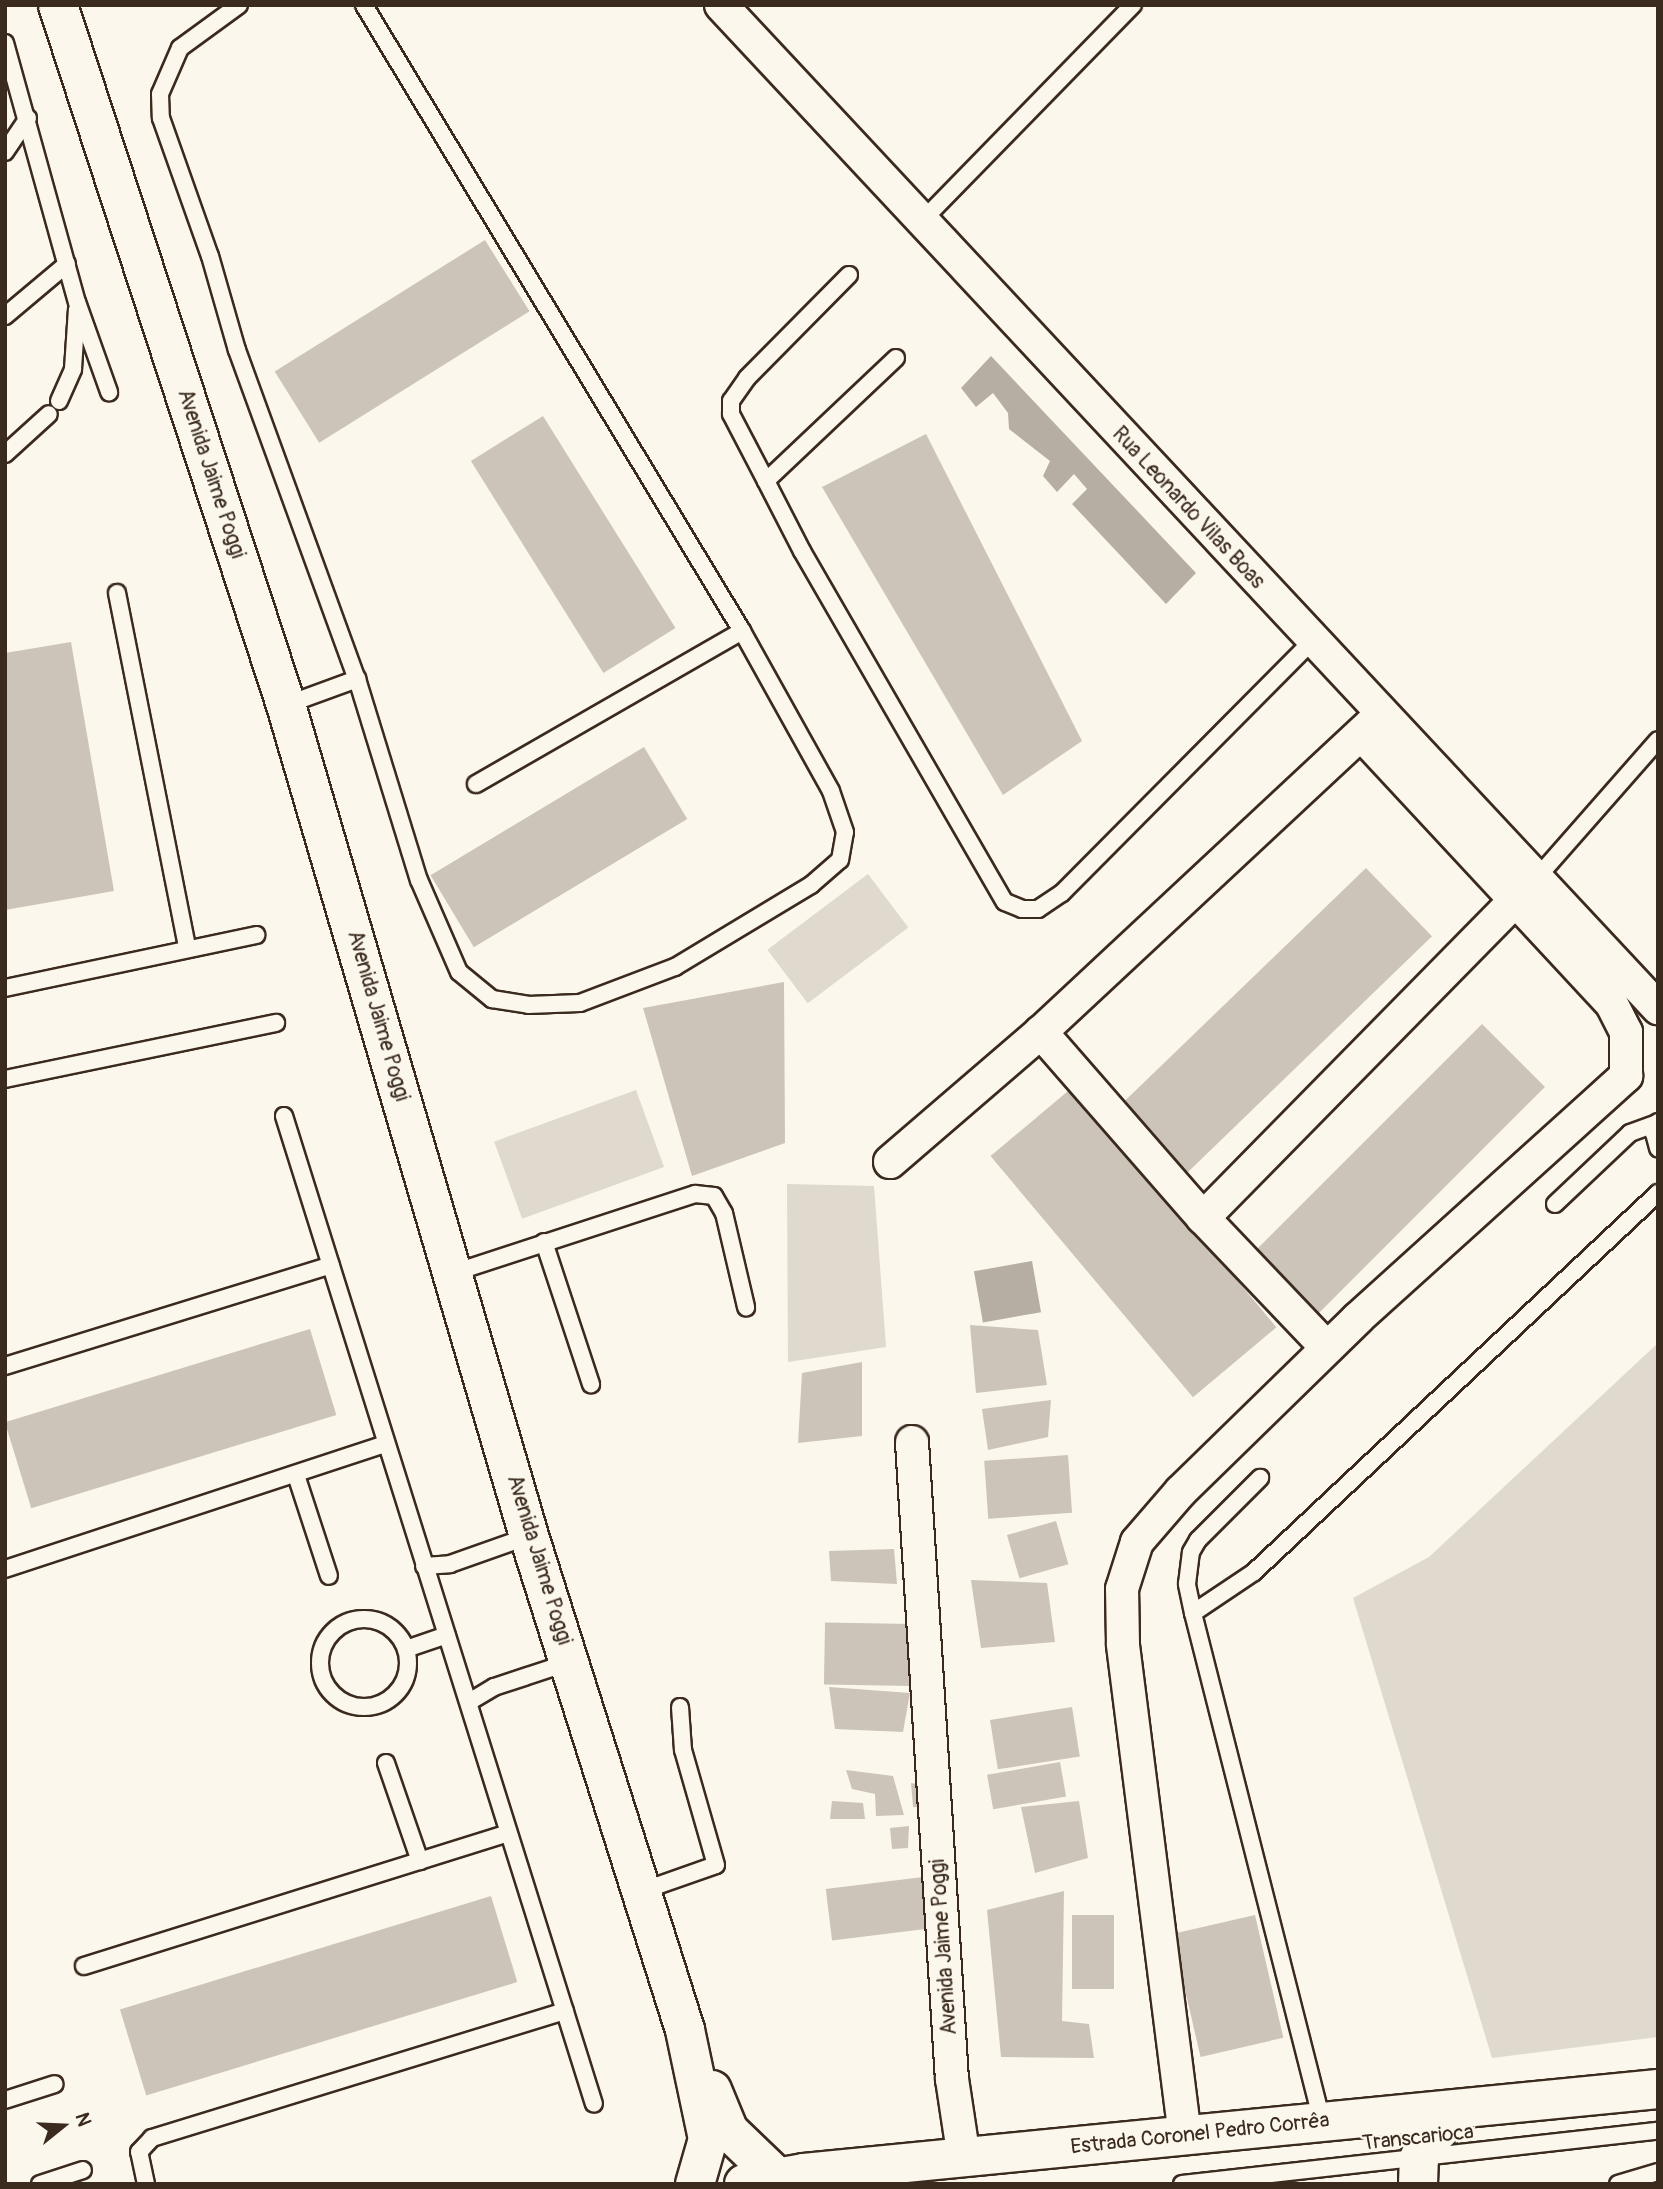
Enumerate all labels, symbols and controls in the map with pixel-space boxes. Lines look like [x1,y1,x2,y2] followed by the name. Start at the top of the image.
[172,386,250,562] street label: Avenida Jaime Poggi
[1106,422,1270,594] street label: Rua Leonardo Vilas Boas
[342,928,414,1104] street label: Avenida Jaime Poggi
[501,1472,577,1648] street label: Avenida Jaime Poggi
[925,1858,963,2036] street label: Avenida Jaime Poggi
[28,2091,98,2161] north arrow
[1069,2108,1331,2160] street label: Estrada Coronel Pedro Corrêa
[70,2110,96,2129] text: N
[1361,2120,1475,2156] street label: Transcarioca

